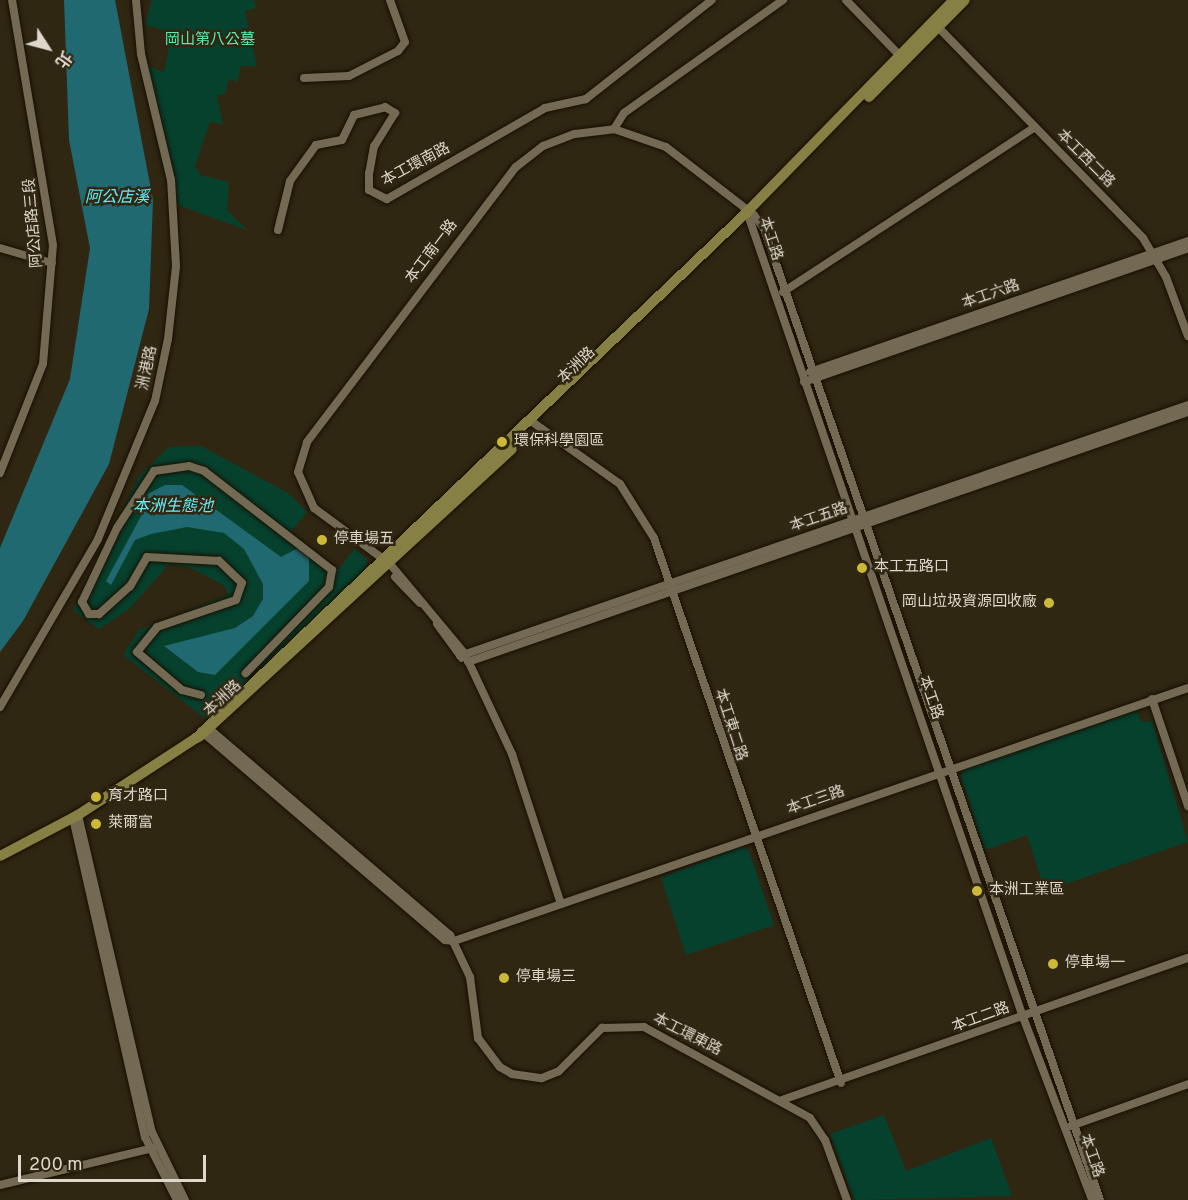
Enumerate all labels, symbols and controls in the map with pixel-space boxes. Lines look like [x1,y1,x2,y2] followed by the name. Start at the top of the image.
[18,18,78,78] north arrow
[165,32,255,50] park label: 岡山第八公墓
[50,46,75,71] text: 北
[1052,126,1118,192] street label: 本工西二路
[379,139,453,191] street label: 本工環南路
[21,177,47,269] street label: 阿公店路三段
[85,188,149,208] water label: 阿公店溪
[754,215,786,263] street label: 本工路
[402,217,462,287] street label: 本工南一路
[960,277,1022,313] street label: 本工六路
[135,344,161,392] street label: 洲港路
[555,344,599,388] street label: 本洲路
[514,433,604,451] place label: 環保科學園區
[495,435,509,449] marker: 環保科學園區
[133,497,213,517] water label: 本洲生態池
[788,500,850,536] street label: 本工五路
[334,531,394,549] place label: 停車場五
[315,533,329,547] marker: 停車場五
[874,559,949,577] place label: 本工五路口
[855,561,869,575] marker: 本工五路口
[902,594,1037,612] place label: 岡山垃圾資源回收廠
[1042,596,1056,610] marker: 岡山垃圾資源回收廠
[914,674,946,722] street label: 本工路
[200,677,246,721] street label: 本洲路
[710,687,750,763] street label: 本工東二路
[785,783,847,819] street label: 本工三路
[108,788,168,806] place label: 育才路口
[89,790,103,804] marker: 育才路口
[108,815,153,833] place label: 萊爾富
[89,817,103,831] marker: 萊爾富
[989,882,1064,900] place label: 本洲工業區
[970,884,984,898] marker: 本洲工業區
[1065,955,1125,973] place label: 停車場一
[1046,957,1060,971] marker: 停車場一
[516,969,576,987] place label: 停車場三
[497,971,511,985] marker: 停車場三
[950,999,1012,1037] street label: 本工二路
[650,1010,724,1060] street label: 本工環東路
[1075,1132,1107,1180] street label: 本工路
[21,1143,208,1181] scale bar
[29,1154,82,1177] text: 200 m

